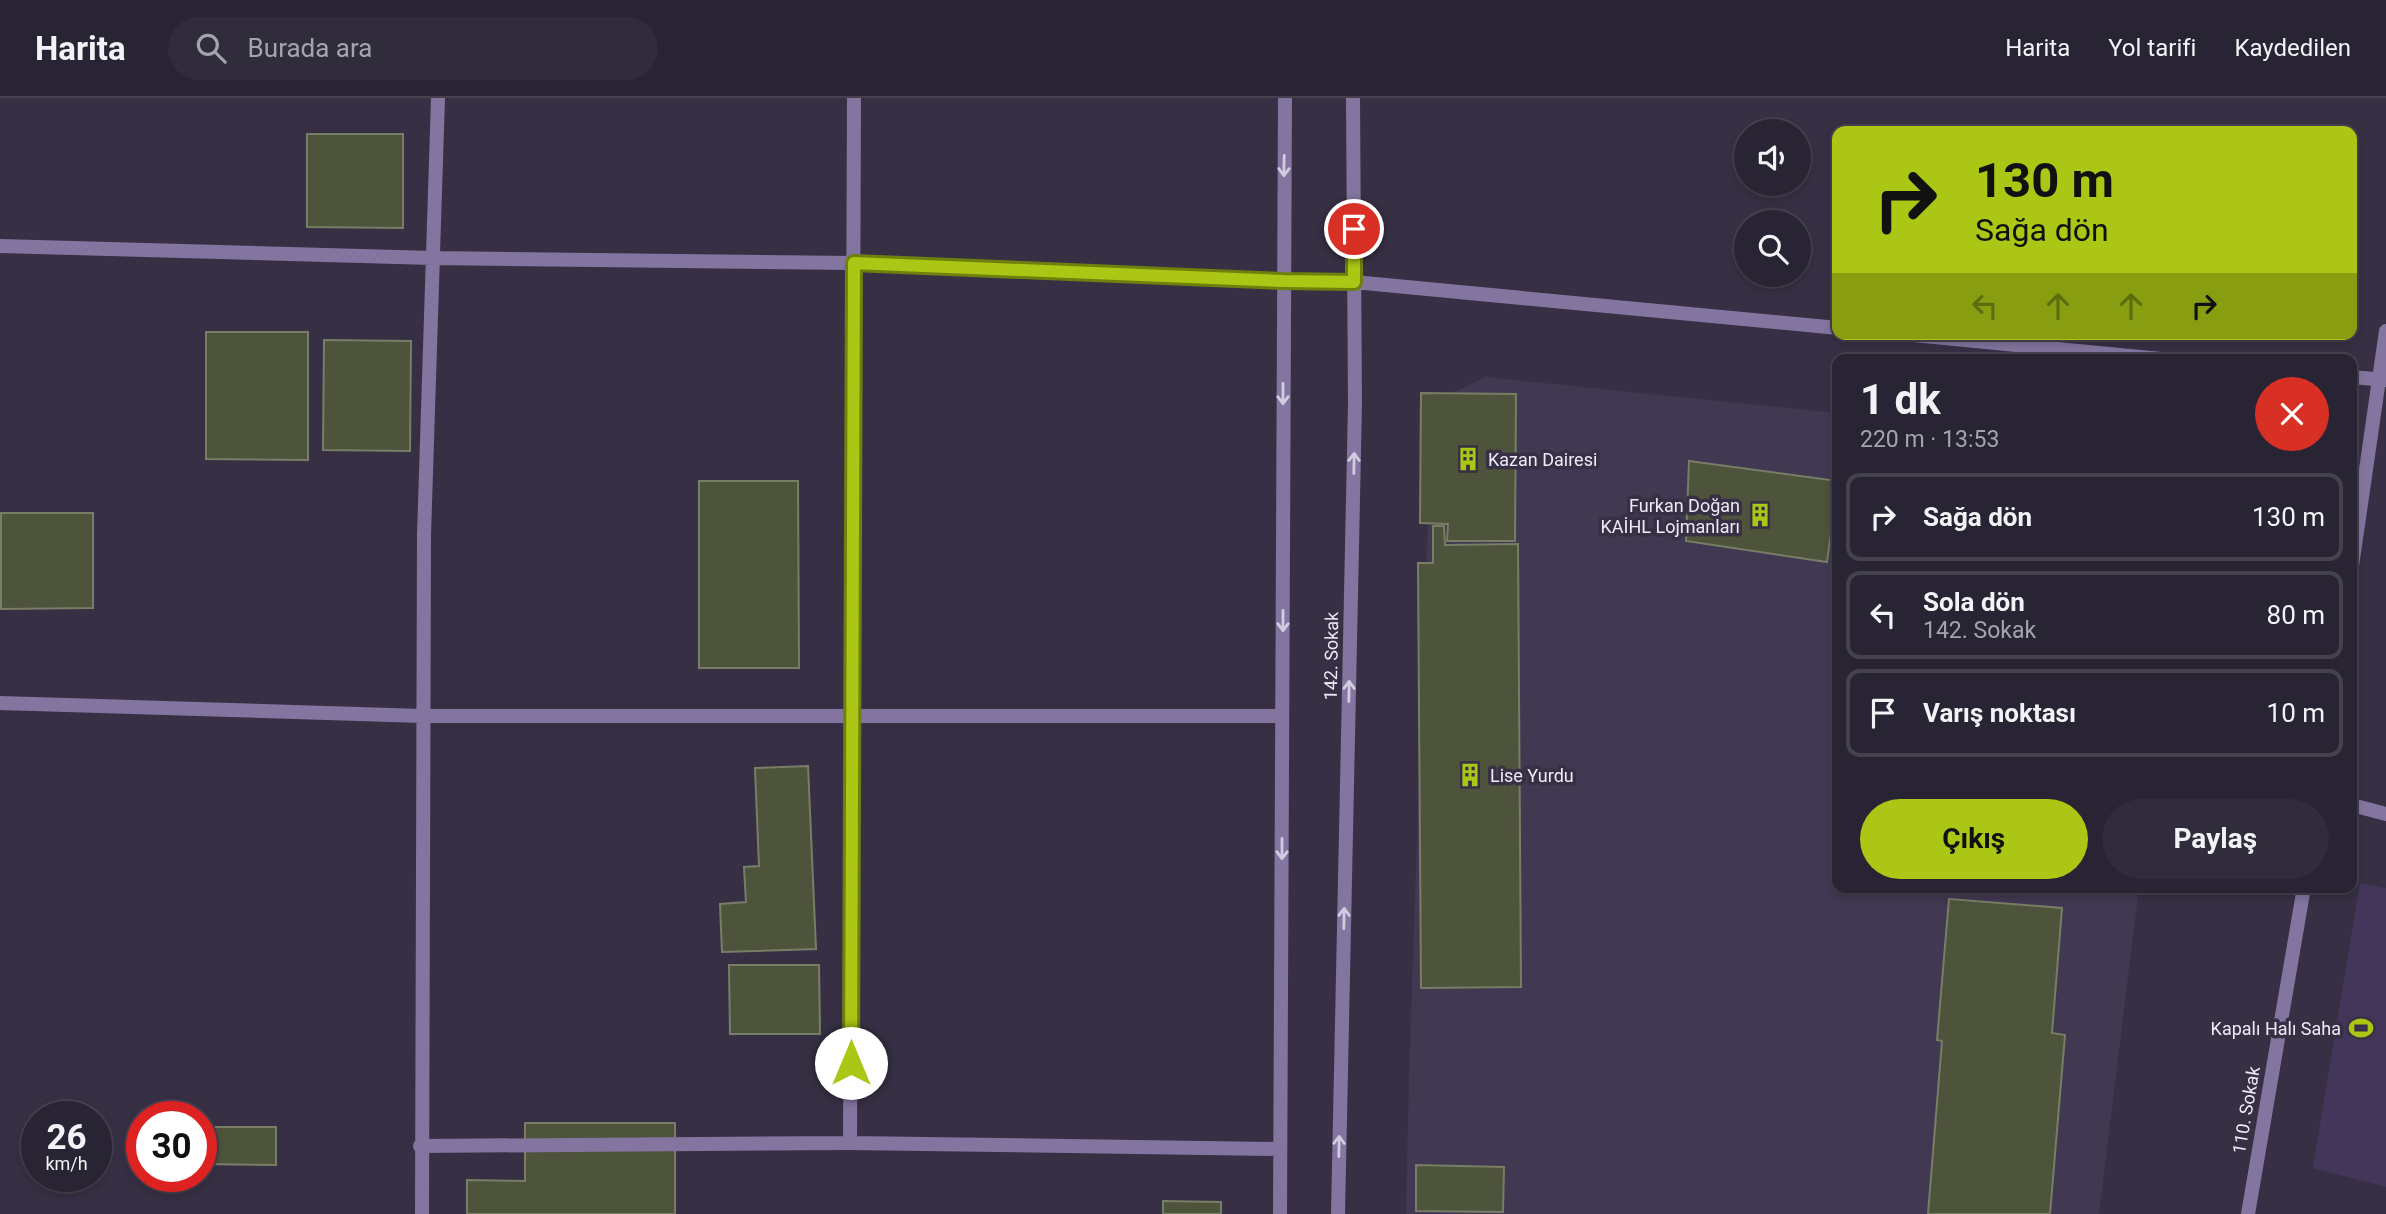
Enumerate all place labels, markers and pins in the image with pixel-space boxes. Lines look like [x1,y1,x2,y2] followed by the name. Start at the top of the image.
[1324,199,1384,259] pin
[1454,445,1482,473] building icon: Kazan Dairesi
[1488,449,1597,470] place label: Kazan Dairesi
[1601,495,1740,537] place label: Furkan Doğan KAİHL Lojmanları
[1746,501,1774,529] building icon: Furkan Doğan KAİHL Lojmanları
[1456,761,1484,789] building icon: Lise Yurdu
[1490,765,1574,786] place label: Lise Yurdu
[2347,1014,2375,1042] sports icon: Kapalı Halı Saha
[2211,1018,2341,1039] place label: Kapalı Halı Saha

